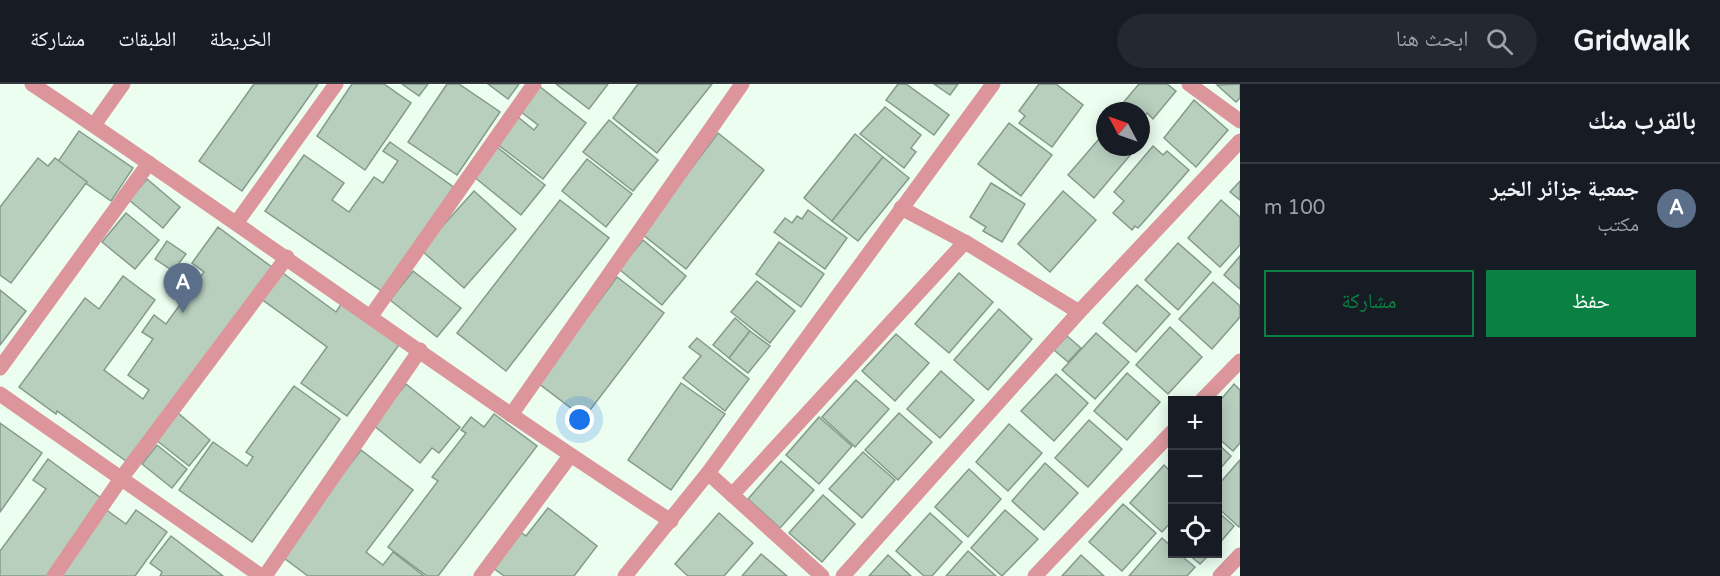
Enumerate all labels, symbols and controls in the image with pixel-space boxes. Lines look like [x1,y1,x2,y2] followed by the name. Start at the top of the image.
[1117,14,1537,68] search box
[1573,24,1690,58] text: Gridwalk
[1483,25,1516,58] icon: search
[1396,26,1468,52] text: ابحث هنا
[30,27,85,52] text: مشاركة
[118,27,177,52] text: الطبقات
[210,27,271,52] text: الخريطة
[1096,102,1150,156] north arrow
[1588,105,1696,136] text: بالقرب منك
[1490,176,1639,202] text: جمعية جزائر الخير
[1264,196,1325,220] text: 100 m
[1669,196,1684,220] text: A
[1597,213,1639,237] text: مكتب
[164,264,202,313] pin: A
[1264,270,1474,337] button: مشاركة
[1486,270,1696,337] button: حفظ
[1168,396,1222,558] map controls
[1168,396,1222,450] button: +
[565,405,594,434] your location
[1168,450,1222,504] button: −
[1168,504,1222,558] button: locate

